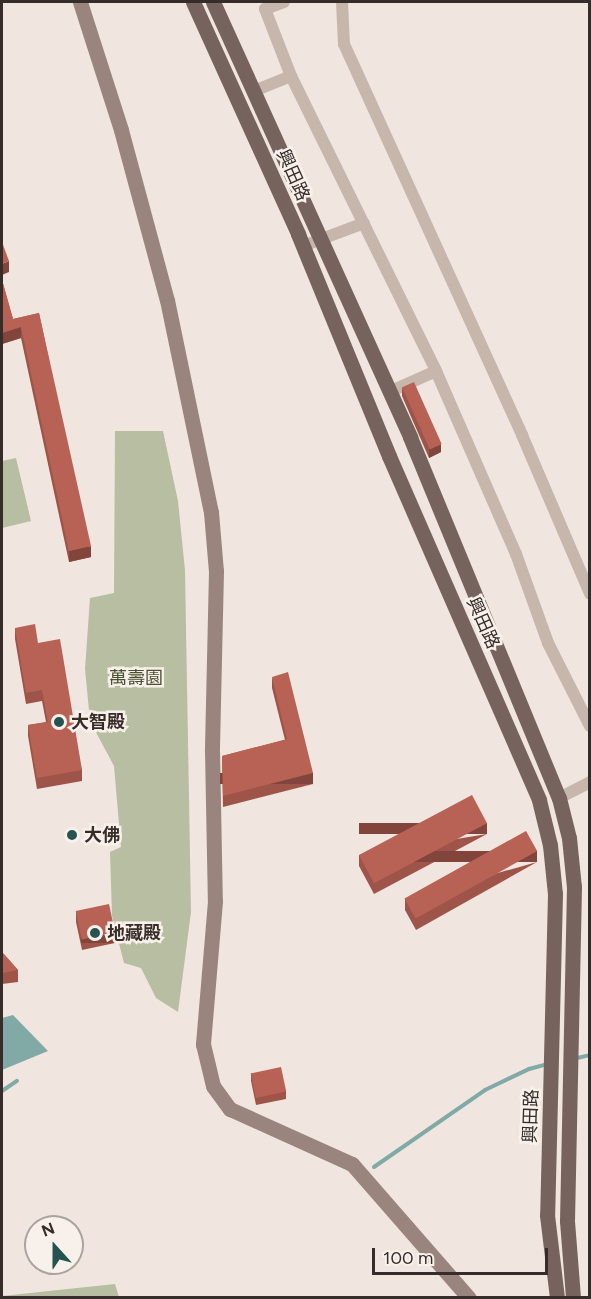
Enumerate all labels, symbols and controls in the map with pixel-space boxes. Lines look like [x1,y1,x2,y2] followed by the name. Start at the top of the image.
[272,146,314,204] street label: 興田路
[462,594,504,652] street label: 興田路
[109,667,163,689] park label: 萬壽園
[71,711,125,733] place label: 大智殿
[52,715,66,729] marker: 大智殿
[84,824,120,846] place label: 大佛
[65,828,79,842] marker: 大佛
[107,922,161,944] place label: 地藏殿
[88,926,102,940] marker: 地藏殿
[519,1089,543,1143] street label: 興田路
[24,1215,84,1275] north arrow
[39,1219,57,1241] text: N
[375,1236,550,1274] scale bar
[383,1247,433,1269] text: 100 m

